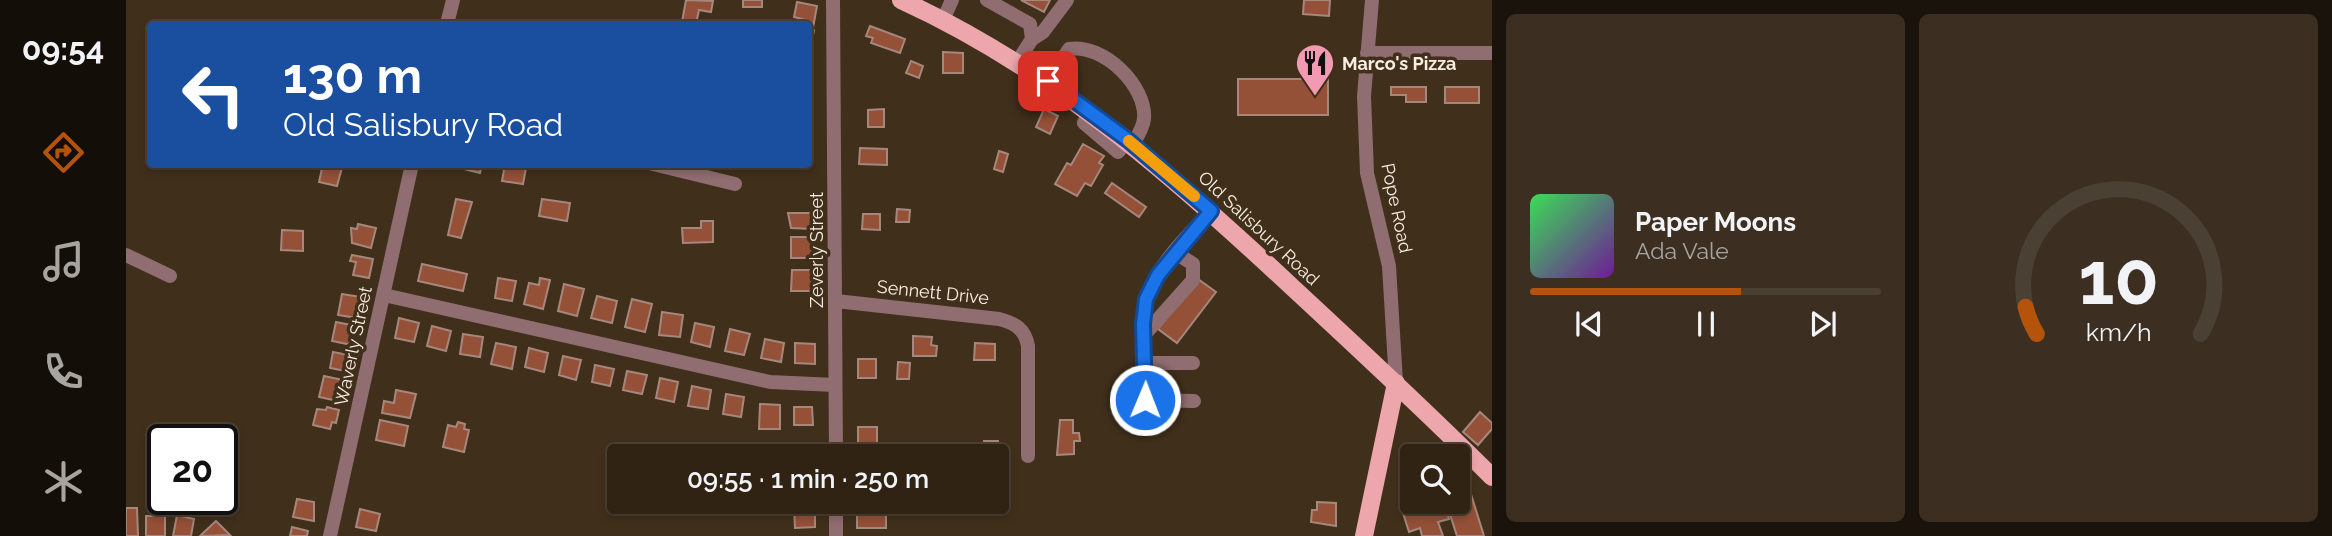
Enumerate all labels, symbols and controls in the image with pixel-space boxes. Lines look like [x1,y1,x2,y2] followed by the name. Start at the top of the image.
[22,30,104,67] text: 09:54
[1294,42,1336,97] restaurant icon: Marco's Pizza
[283,47,422,104] text: 130 m
[168,49,259,140] icon: left
[1018,51,1078,111] pin
[1342,53,1456,74] place label: Marco's Pizza
[1029,62,1067,100] icon: arrive
[283,106,563,143] text: Old Salisbury Road
[39,128,88,177] icon: directions
[1377,161,1417,255] street label: Pope Road
[1194,167,1324,289] street label: Old Salisbury Road
[806,192,827,308] street label: Zeverly Street
[1635,207,1796,237] text: Paper Moons
[2078,236,2159,321] text: 10
[39,237,88,286] icon: music
[1635,237,1729,264] text: Ada Vale
[876,276,990,308] street label: Sennett Drive
[330,284,376,408] street label: Waverly Street
[1570,305,1608,343] icon: previous
[1687,305,1725,343] icon: pause
[1804,305,1842,343] icon: next
[2086,317,2151,347] text: km/h
[39,347,88,396] icon: phone
[1108,363,1182,437] position arrow
[147,424,238,515] speed limit sign: 20
[1400,444,1470,514] map controls
[1400,444,1470,514] button: search
[39,457,88,506] icon: climate
[687,464,929,494] text: 09:55 · 1 min · 250 m

